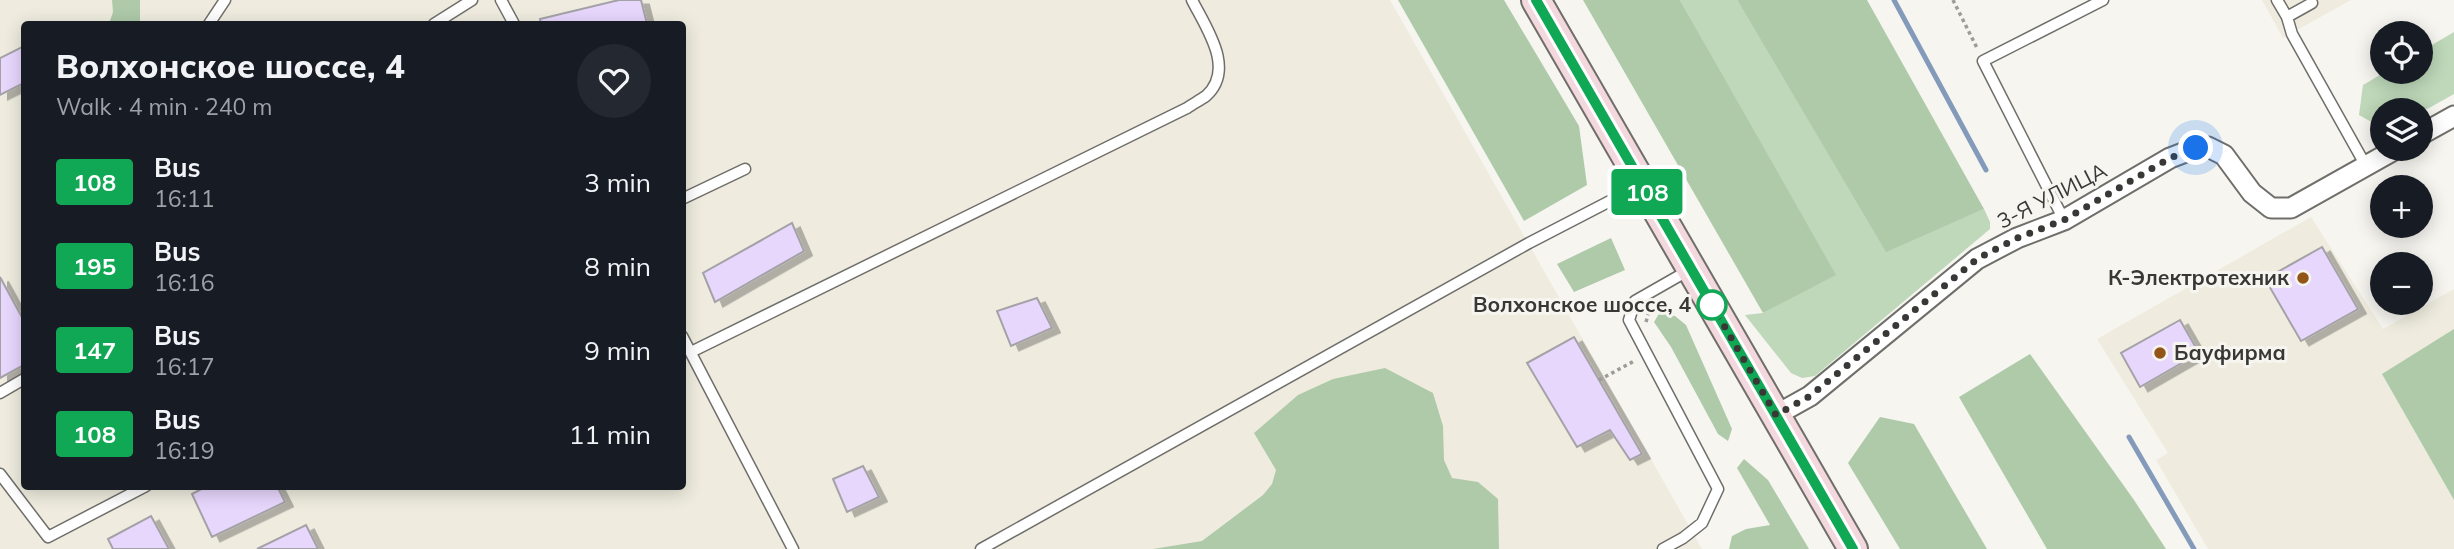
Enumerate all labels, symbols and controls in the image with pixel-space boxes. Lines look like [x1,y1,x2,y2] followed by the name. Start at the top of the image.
[2370,21,2433,315] map controls
[2370,21,2433,84] button: locate
[577,44,651,118] button: heart
[56,45,405,86] text: Волхонское шоссе, 4
[56,92,273,121] text: Walk · 4 min · 240 m
[2370,98,2433,161] button: layers
[2178,130,2213,165] your location
[154,151,200,184] text: Bus
[1992,156,2111,234] street label: 3-Я УЛИЦА
[584,166,651,199] text: 3 min
[73,167,116,197] text: 108
[1607,169,1687,215] line badge: 108
[2370,175,2433,238] button: +
[1625,177,1669,207] text: 108
[154,184,214,213] text: 16:11
[154,235,200,268] text: Bus
[584,250,651,283] text: 8 min
[73,251,116,281] text: 195
[2370,252,2433,315] button: −
[2108,264,2290,290] place label: К-Электротехник
[154,268,214,297] text: 16:16
[2295,270,2311,286] marker: К-Электротехник
[1697,290,1727,320] marker: Волхонское шоссе, 4
[1473,291,1691,317] place label: Волхонское шоссе, 4
[154,319,200,352] text: Bus
[584,334,651,367] text: 9 min
[73,335,116,365] text: 147
[2174,339,2286,365] place label: Бауфирма
[2152,345,2168,361] marker: Бауфирма
[154,352,214,381] text: 16:17
[154,403,200,436] text: Bus
[569,418,651,451] text: 11 min
[73,419,116,449] text: 108
[154,436,214,465] text: 16:19

